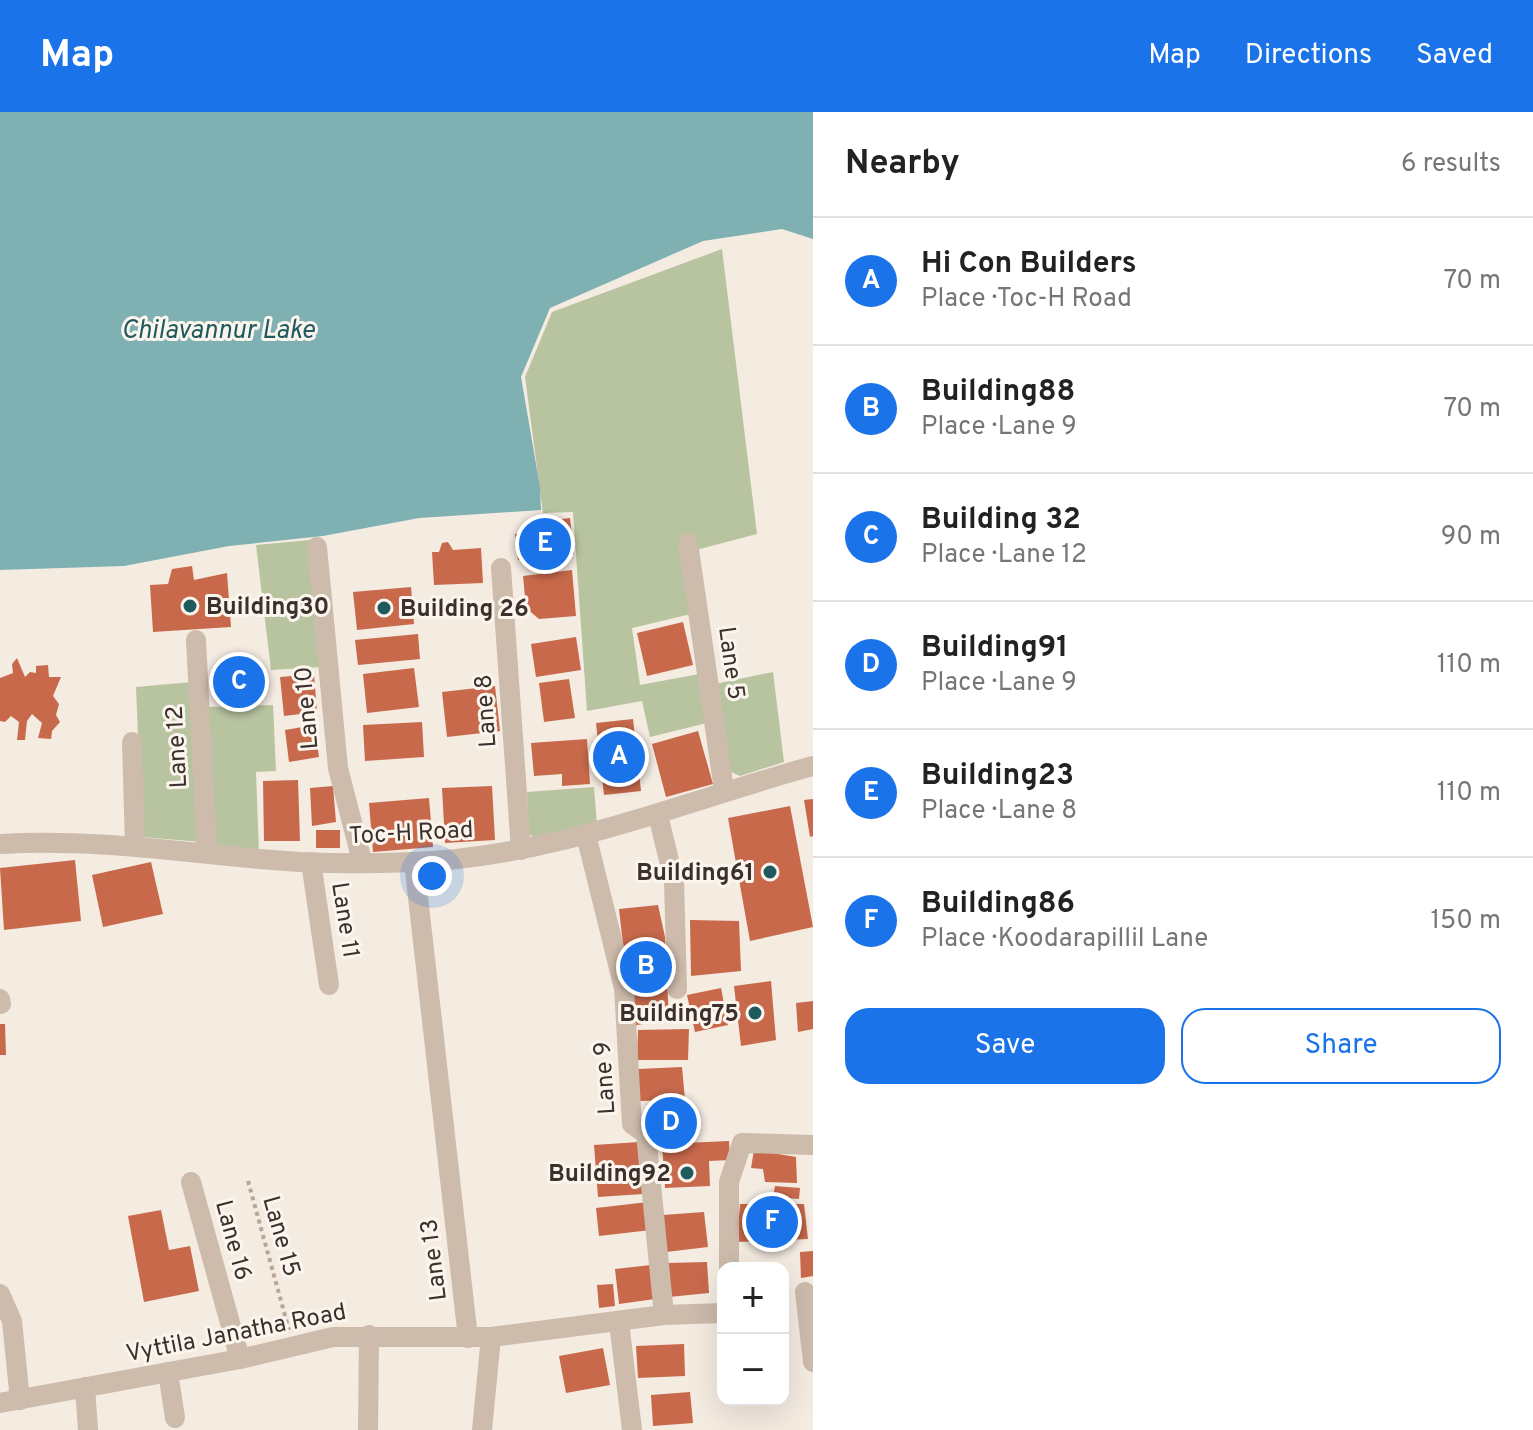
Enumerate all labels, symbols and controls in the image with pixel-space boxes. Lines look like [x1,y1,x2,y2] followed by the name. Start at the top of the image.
[40,32,114,81] text: Map
[1148,38,1201,74] text: Map
[1245,38,1372,74] text: Directions
[1416,38,1493,74] text: Saved
[845,143,960,186] text: Nearby
[1401,148,1501,181] text: 6 results
[921,246,1136,283] text: Hi Con Builders
[862,265,880,298] text: A
[1443,265,1501,298] text: 70 m
[921,283,1132,316] text: Place · Toc-H Road
[121,315,315,348] water label: Chilavannur Lake
[921,374,1075,411] text: Building88
[862,393,880,426] text: B
[1443,393,1501,426] text: 70 m
[921,411,1077,444] text: Place · Lane 9
[921,502,1081,539] text: Building 32
[519,514,571,574] pin: E
[863,521,879,554] text: C
[1441,521,1501,554] text: 90 m
[921,539,1087,572] text: Place · Lane 12
[206,593,329,623] place label: Building30
[400,595,529,625] place label: Building 26
[181,597,199,615] marker: Building30
[375,599,393,617] marker: Building 26
[710,625,750,702] street label: Lane 5
[921,630,1068,667] text: Building91
[862,649,880,682] text: D
[1437,649,1501,682] text: 110 m
[213,652,265,712] pin: C
[289,665,327,751] street label: Lane 10
[921,667,1077,700] text: Place · Lane 9
[469,673,505,749] street label: Lane 8
[161,705,195,789] street label: Lane 12
[593,727,645,787] pin: A
[921,758,1074,795] text: Building23
[863,777,879,810] text: E
[1437,777,1501,810] text: 110 m
[921,795,1077,828] text: Place · Lane 8
[348,816,474,852] street label: Toc-H Road
[412,856,452,896] your location
[636,859,754,889] place label: Building61
[761,863,779,881] marker: Building61
[323,880,365,961] street label: Lane 11
[921,886,1075,923] text: Building86
[864,905,878,938] text: F
[1430,905,1501,938] text: 150 m
[921,923,1208,956] text: Place · Koodarapillil Lane
[620,937,672,997] pin: B
[619,1000,739,1030] place label: Building75
[746,1004,764,1022] marker: Building75
[845,1008,1165,1084] button: Save
[1181,1008,1501,1084] button: Share
[588,1040,624,1115] street label: Lane 9
[645,1093,697,1153] pin: D
[548,1160,671,1190] place label: Building92
[678,1164,696,1182] marker: Building92
[746,1192,798,1252] pin: F
[254,1193,306,1280] street label: Lane 15
[207,1197,257,1284] street label: Lane 16
[415,1217,455,1302] street label: Lane 13
[717,1262,789,1406] map controls
[717,1262,789,1334] button: +
[124,1298,349,1370] street label: Vyttila Janatha Road
[717,1334,789,1406] button: −

